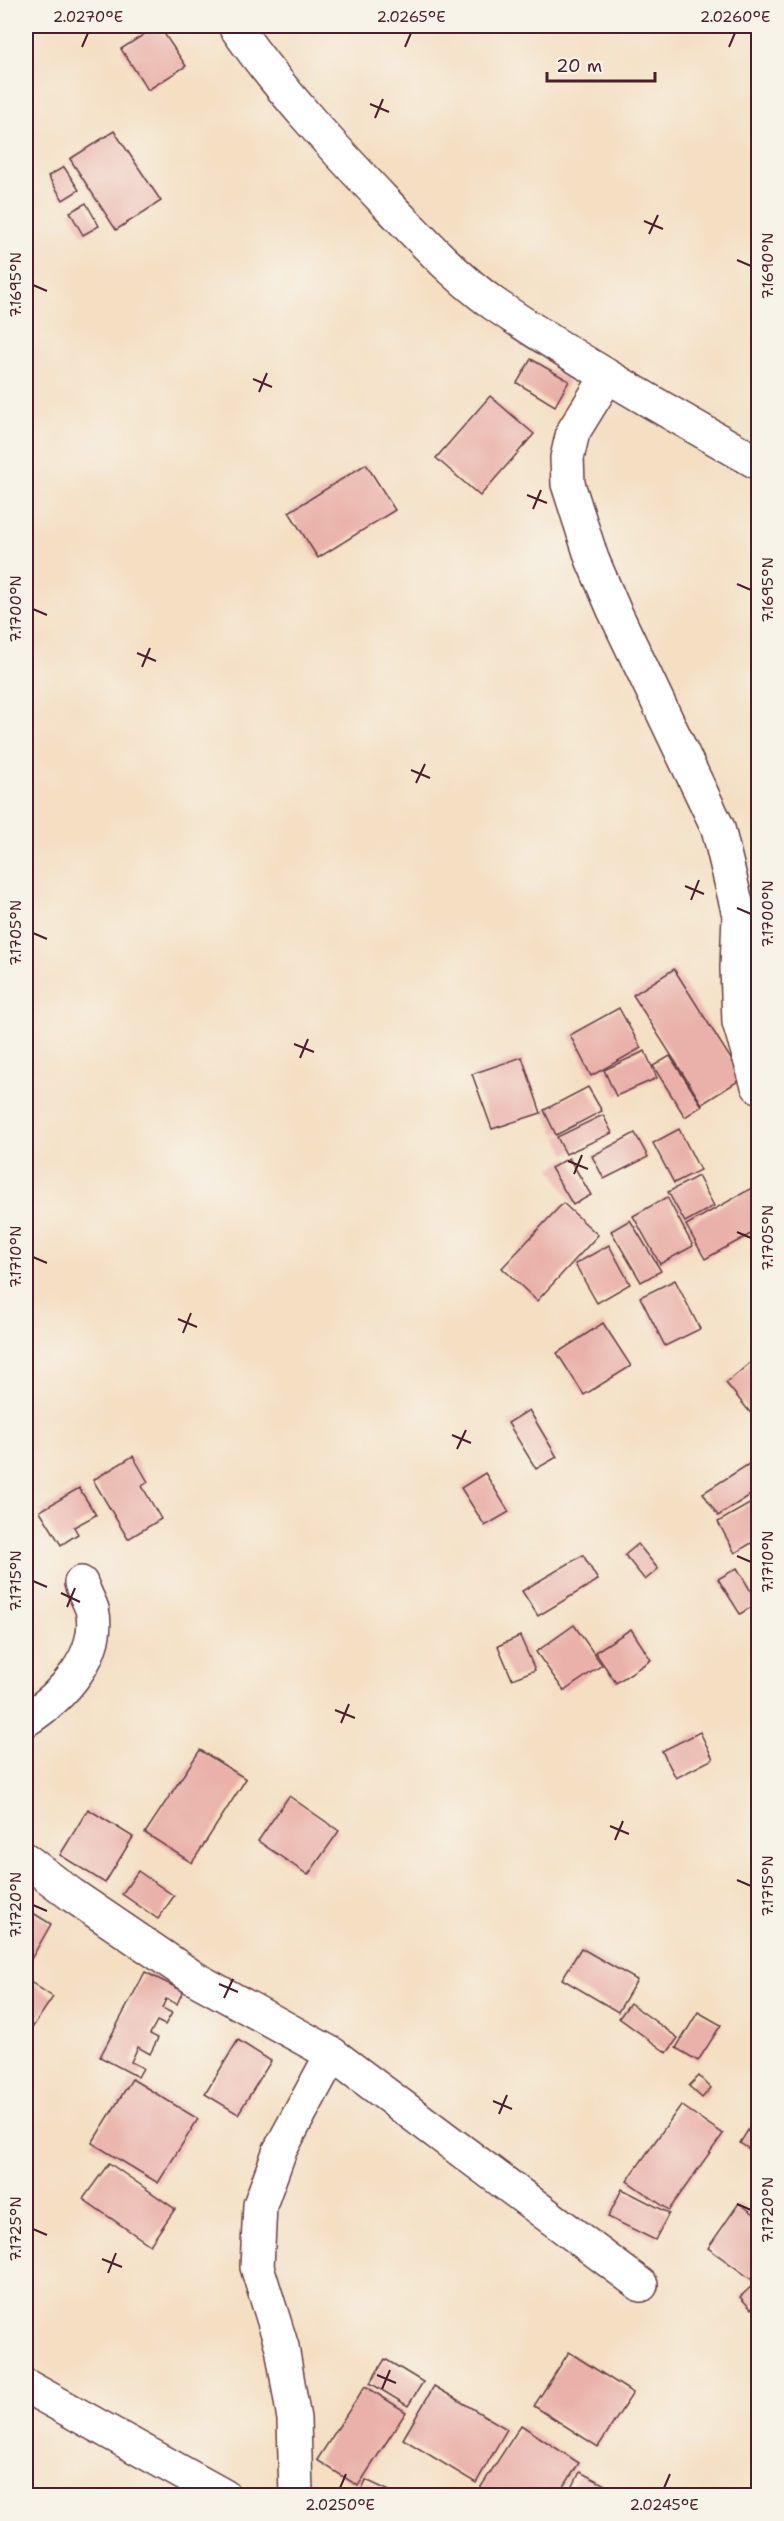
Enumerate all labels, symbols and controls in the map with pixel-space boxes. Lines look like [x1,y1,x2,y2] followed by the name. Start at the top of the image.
[53,7,123,27] text: 2.0270°E
[376,7,446,27] text: 2.0265°E
[700,7,770,27] text: 2.0260°E
[547,45,655,83] scale bar
[556,54,602,78] text: 20 m
[758,233,778,300] text: 7.1690°N
[6,252,26,318] text: 7.1695°N
[758,557,778,623] text: 7.1695°N
[6,575,26,643] text: 7.1700°N
[758,880,778,948] text: 7.1700°N
[6,900,26,966] text: 7.1705°N
[758,1205,778,1271] text: 7.1705°N
[6,1226,26,1288] text: 7.1710°N
[758,1531,778,1593] text: 7.1710°N
[6,1550,26,1612] text: 7.1715°N
[758,1855,778,1917] text: 7.1715°N
[6,1872,26,1938] text: 7.1720°N
[758,2177,778,2243] text: 7.1720°N
[6,2196,26,2262] text: 7.1725°N
[305,2495,375,2515] text: 2.0250°E
[629,2495,699,2515] text: 2.0245°E

